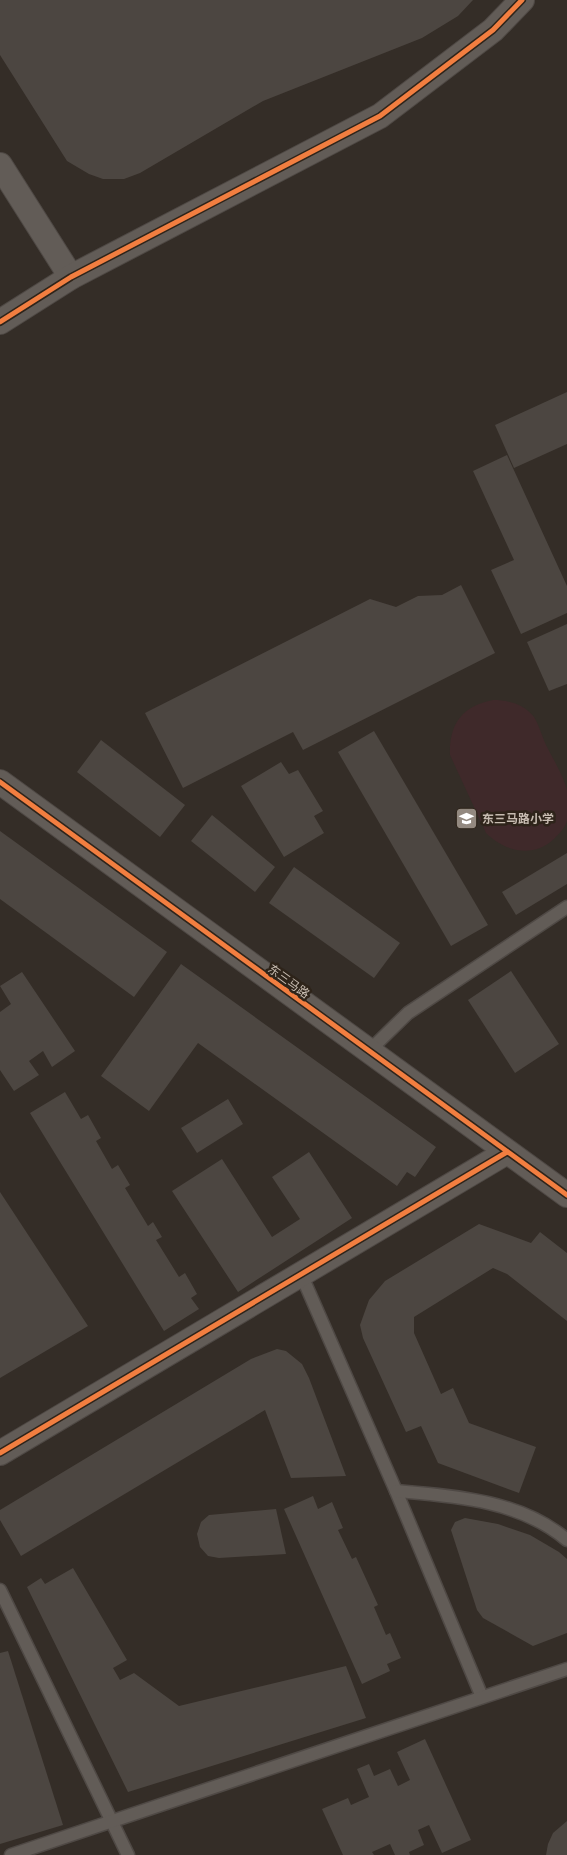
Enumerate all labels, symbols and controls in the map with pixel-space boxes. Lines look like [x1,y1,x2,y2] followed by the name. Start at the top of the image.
[454,806,478,830] school or university icon: 东三马路小学
[482,811,554,826] place label: 东三马路小学
[265,961,313,1001] street label: 东三马路

